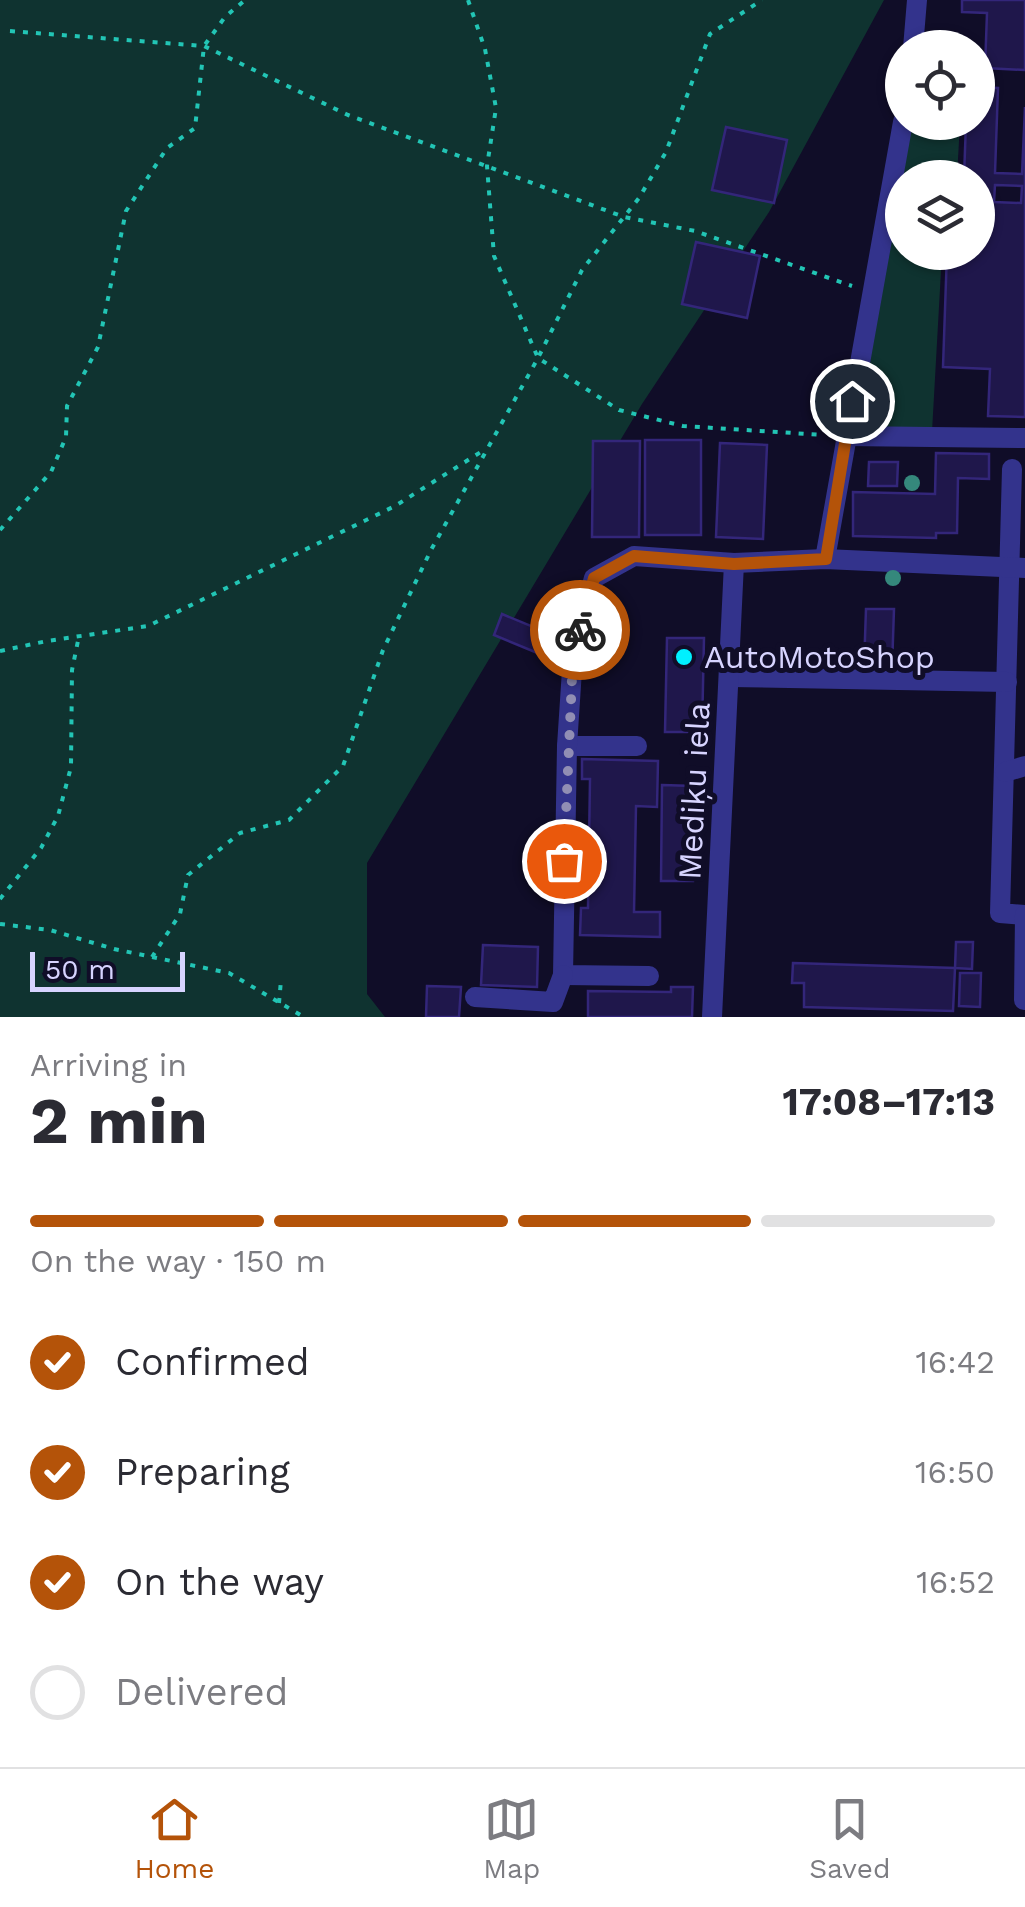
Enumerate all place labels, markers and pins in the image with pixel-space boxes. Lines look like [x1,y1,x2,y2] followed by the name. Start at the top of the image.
[810,359,895,444] pin
[704,638,935,676] place label: AutoMotoShop
[673,646,695,668] marker: AutoMotoShop
[522,819,607,904] pin

